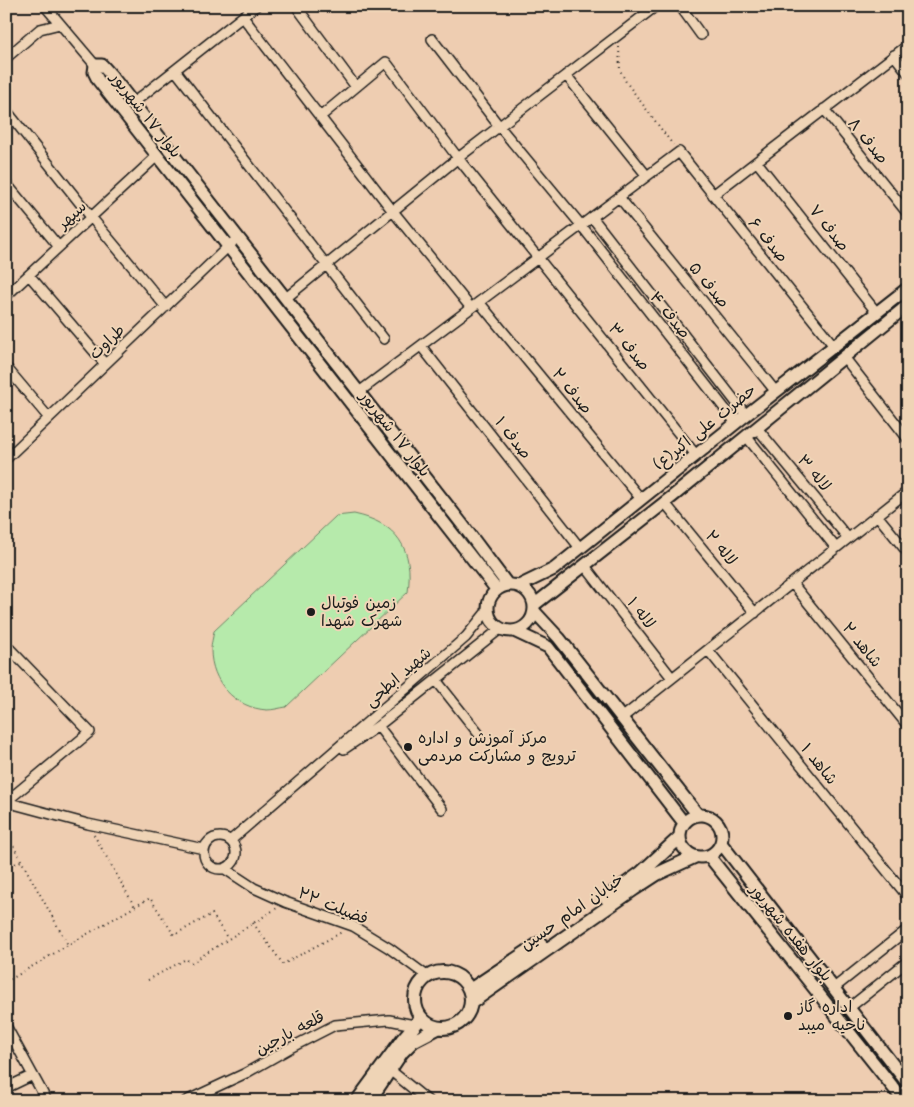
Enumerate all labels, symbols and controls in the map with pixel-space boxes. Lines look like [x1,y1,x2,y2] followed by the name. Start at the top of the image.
[104,66,187,163] street label: بلوار ۱۷ شهریور
[843,113,893,169] street label: صدف ۸
[51,196,91,235] street label: سپهر
[804,200,854,256] street label: صدف ۷
[743,213,793,267] street label: صدف ۶
[684,257,734,313] street label: صدف ۵
[645,287,695,343] street label: صدف ۴
[84,319,130,365] street label: طراوت
[603,319,655,375] street label: صدف ۳
[547,363,597,419] street label: صدف ۲
[649,379,761,475] street label: حضرت علی اکبر(ع)
[353,385,436,482] street label: بلوار ۱۷ شهریور
[490,412,536,464] street label: صدف ۱
[792,450,836,496] street label: لاله ۳
[700,526,742,570] street label: لاله ۲
[321,592,402,632] place label: زمین فوتبال شهرک شهدا
[622,593,660,633] street label: لاله ۱
[305,606,317,618] marker: زمین فوتبال شهرک شهدا
[837,618,887,672] street label: شاهد ۲
[360,642,436,712] street label: شهید ابطحی
[418,727,576,767] place label: مرکز آموزش و اداره ترویج و مشارکت مردمی
[796,739,842,789] street label: شاهد ۱
[402,741,414,753] marker: مرکز آموزش و اداره ترویج و مشارکت مردمی
[516,868,629,957] street label: خیابان امام حسین
[743,878,837,987] street label: بلوار هفده شهریور
[295,882,371,930] street label: فضیلت ۲۲
[796,996,865,1036] place label: اداره گاز ناحیه میبد
[251,1006,329,1060] street label: قلعه بارجین
[782,1010,794,1022] marker: اداره گاز ناحیه میبد

